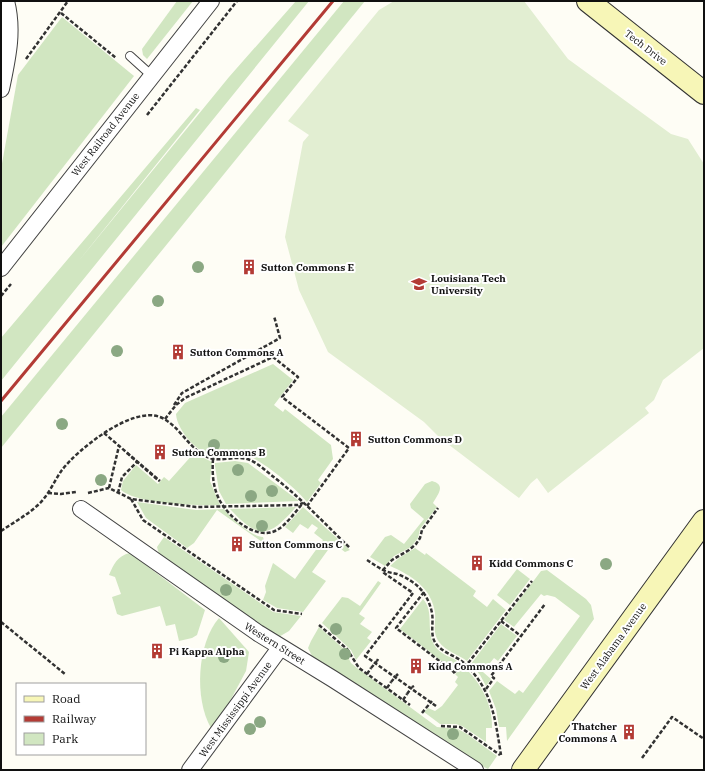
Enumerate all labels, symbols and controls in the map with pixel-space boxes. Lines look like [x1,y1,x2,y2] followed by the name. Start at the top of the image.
[622,27,670,68] street label: Tech Drive
[69,90,142,179] street label: West Railroad Avenue
[240,258,258,276] building icon: Sutton Commons E
[261,261,355,274] place label: Sutton Commons E
[431,272,506,297] place label: Louisiana Tech University
[410,275,428,293] school or university icon: Louisiana Tech University
[169,343,187,361] building icon: Sutton Commons A
[190,346,284,359] place label: Sutton Commons A
[347,430,365,448] building icon: Sutton Commons D
[368,433,463,446] place label: Sutton Commons D
[151,443,169,461] building icon: Sutton Commons B
[172,446,266,459] place label: Sutton Commons B
[228,535,246,553] building icon: Sutton Commons C
[249,538,343,551] place label: Sutton Commons C
[468,554,486,572] building icon: Kidd Commons C
[489,557,574,570] place label: Kidd Commons C
[577,600,649,692] street label: West Alabama Avenue
[242,619,308,668] street label: Western Street
[148,642,166,660] building icon: Pi Kappa Alpha
[169,645,245,658] place label: Pi Kappa Alpha
[407,657,425,675] building icon: Kidd Commons A
[196,659,275,760] street label: West Mississippi Avenue
[428,660,513,673] place label: Kidd Commons A
[16,683,146,755] legend
[52,691,81,706] text: Road
[52,711,97,726] text: Railway
[558,720,617,745] place label: Thatcher Commons A
[620,723,638,741] building icon: Thatcher Commons A
[52,731,78,746] text: Park

